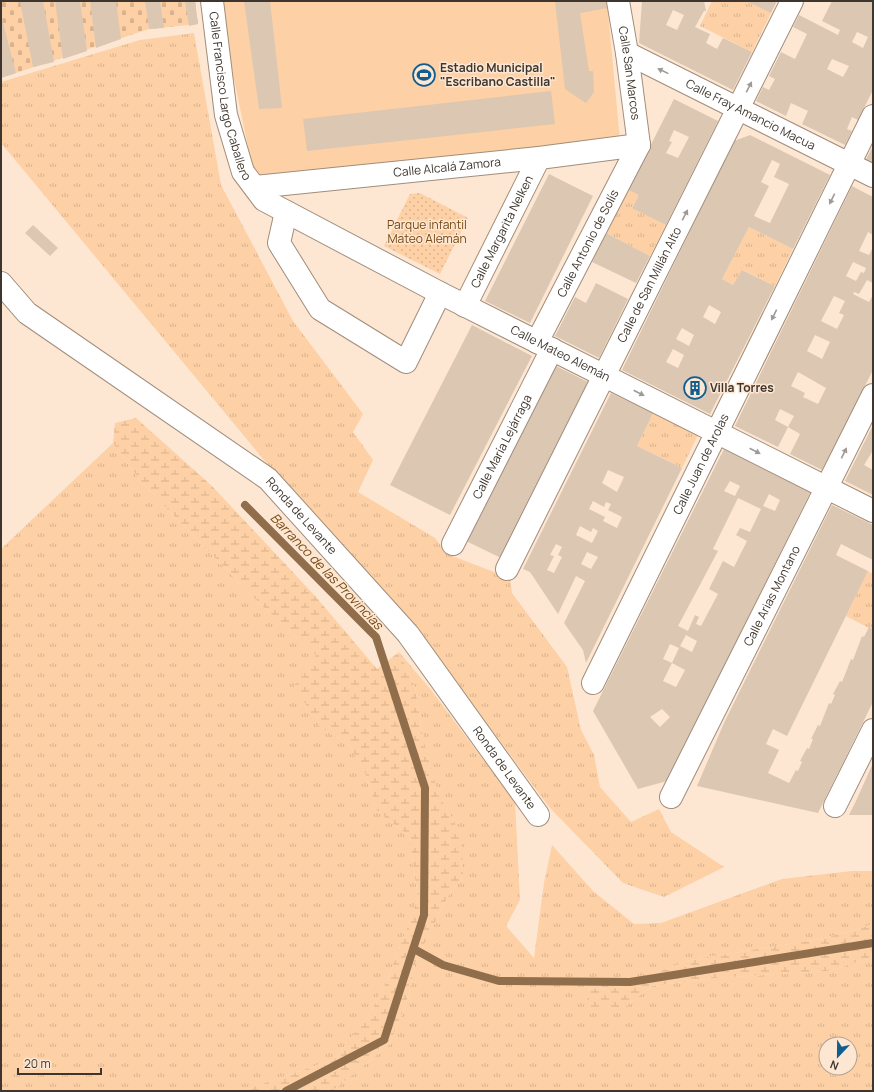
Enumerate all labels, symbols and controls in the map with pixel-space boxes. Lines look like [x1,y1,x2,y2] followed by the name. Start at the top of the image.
[205,11,256,184] street label: Calle Francisco Largo Caballero
[614,25,645,121] street label: Calle San Marcos
[440,59,556,90] place label: Estadio Municipal "Escribano Castilla"
[411,62,437,88] sports icon: Estadio Municipal "Escribano Castilla"
[657,68,668,74] one-way arrow
[683,75,818,154] street label: Calle Fray Amancio Macua
[746,81,752,93] one-way arrow
[392,153,502,181] street label: Calle Alcalá Zamora
[466,172,537,291] street label: Calle Margarita Nelken
[553,186,623,300] street label: Calle Antonio de Solís
[829,193,835,205] one-way arrow
[682,210,688,221] one-way arrow
[387,216,467,247] park label: Parque infantil Mateo Alemán
[613,224,685,345] street label: Calle de San Millán Alto
[771,310,777,321] one-way arrow
[508,321,613,385] street label: Calle Mateo Alemán
[682,375,708,401] building icon: Villa Torres
[710,379,774,396] place label: Villa Torres
[633,390,645,396] one-way arrow
[468,391,536,502] street label: Calle María Lejárraga
[669,411,733,517] street label: Calle Juan de Arolas
[841,447,847,459] one-way arrow
[749,448,761,454] one-way arrow
[262,473,341,558] street label: Ronda de Levante
[267,509,388,634] water label: Barranco de las Provincias
[739,543,804,649] street label: Calle Arias Montano
[469,723,540,813] street label: Ronda de Levante
[818,1036,858,1076] north arrow
[18,1050,101,1076] scale bar
[24,1055,51,1072] text: 20 m
[828,1057,841,1074] text: N

